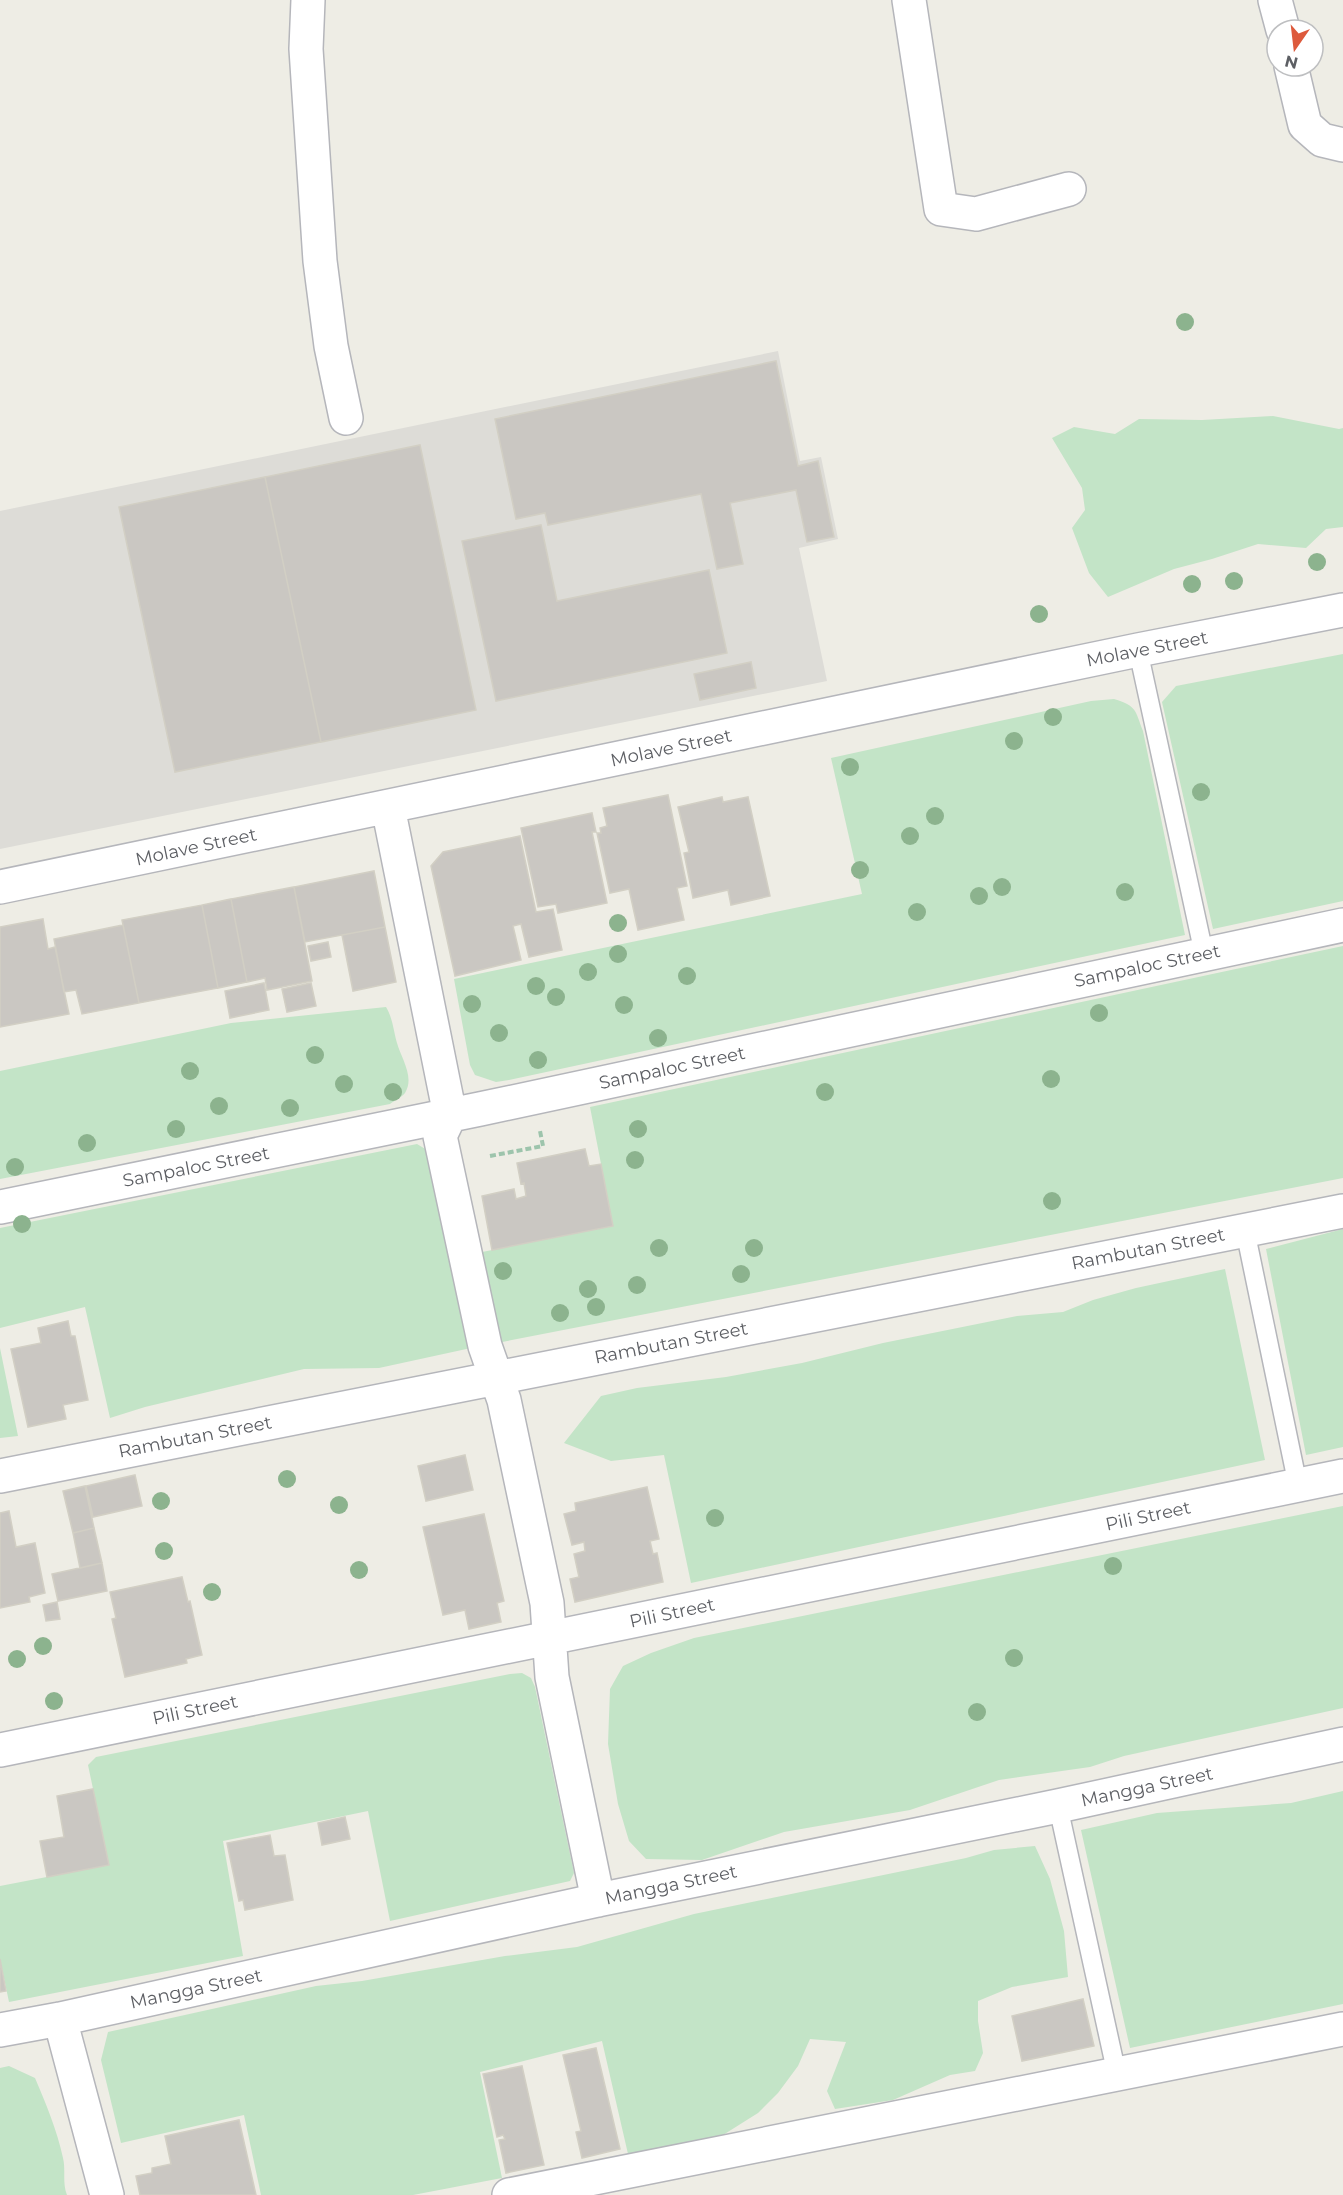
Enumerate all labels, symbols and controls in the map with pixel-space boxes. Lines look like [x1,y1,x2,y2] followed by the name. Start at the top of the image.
[1265,18,1325,78] north arrow
[1283,51,1300,73] text: N
[1084,626,1210,672] street label: Molave Street
[608,724,734,772] street label: Molave Street
[133,823,259,871] street label: Molave Street
[1072,940,1222,992] street label: Sampaloc Street
[597,1042,747,1094] street label: Sampaloc Street
[121,1142,271,1192] street label: Sampaloc Street
[1069,1223,1227,1275] street label: Rambutan Street
[592,1317,750,1369] street label: Rambutan Street
[116,1411,274,1463] street label: Rambutan Street
[1103,1496,1193,1536] street label: Pili Street
[627,1593,717,1633] street label: Pili Street
[150,1690,240,1730] street label: Pili Street
[1079,1762,1215,1812] street label: Mangga Street
[603,1860,739,1910] street label: Mangga Street
[128,1964,264,2014] street label: Mangga Street

